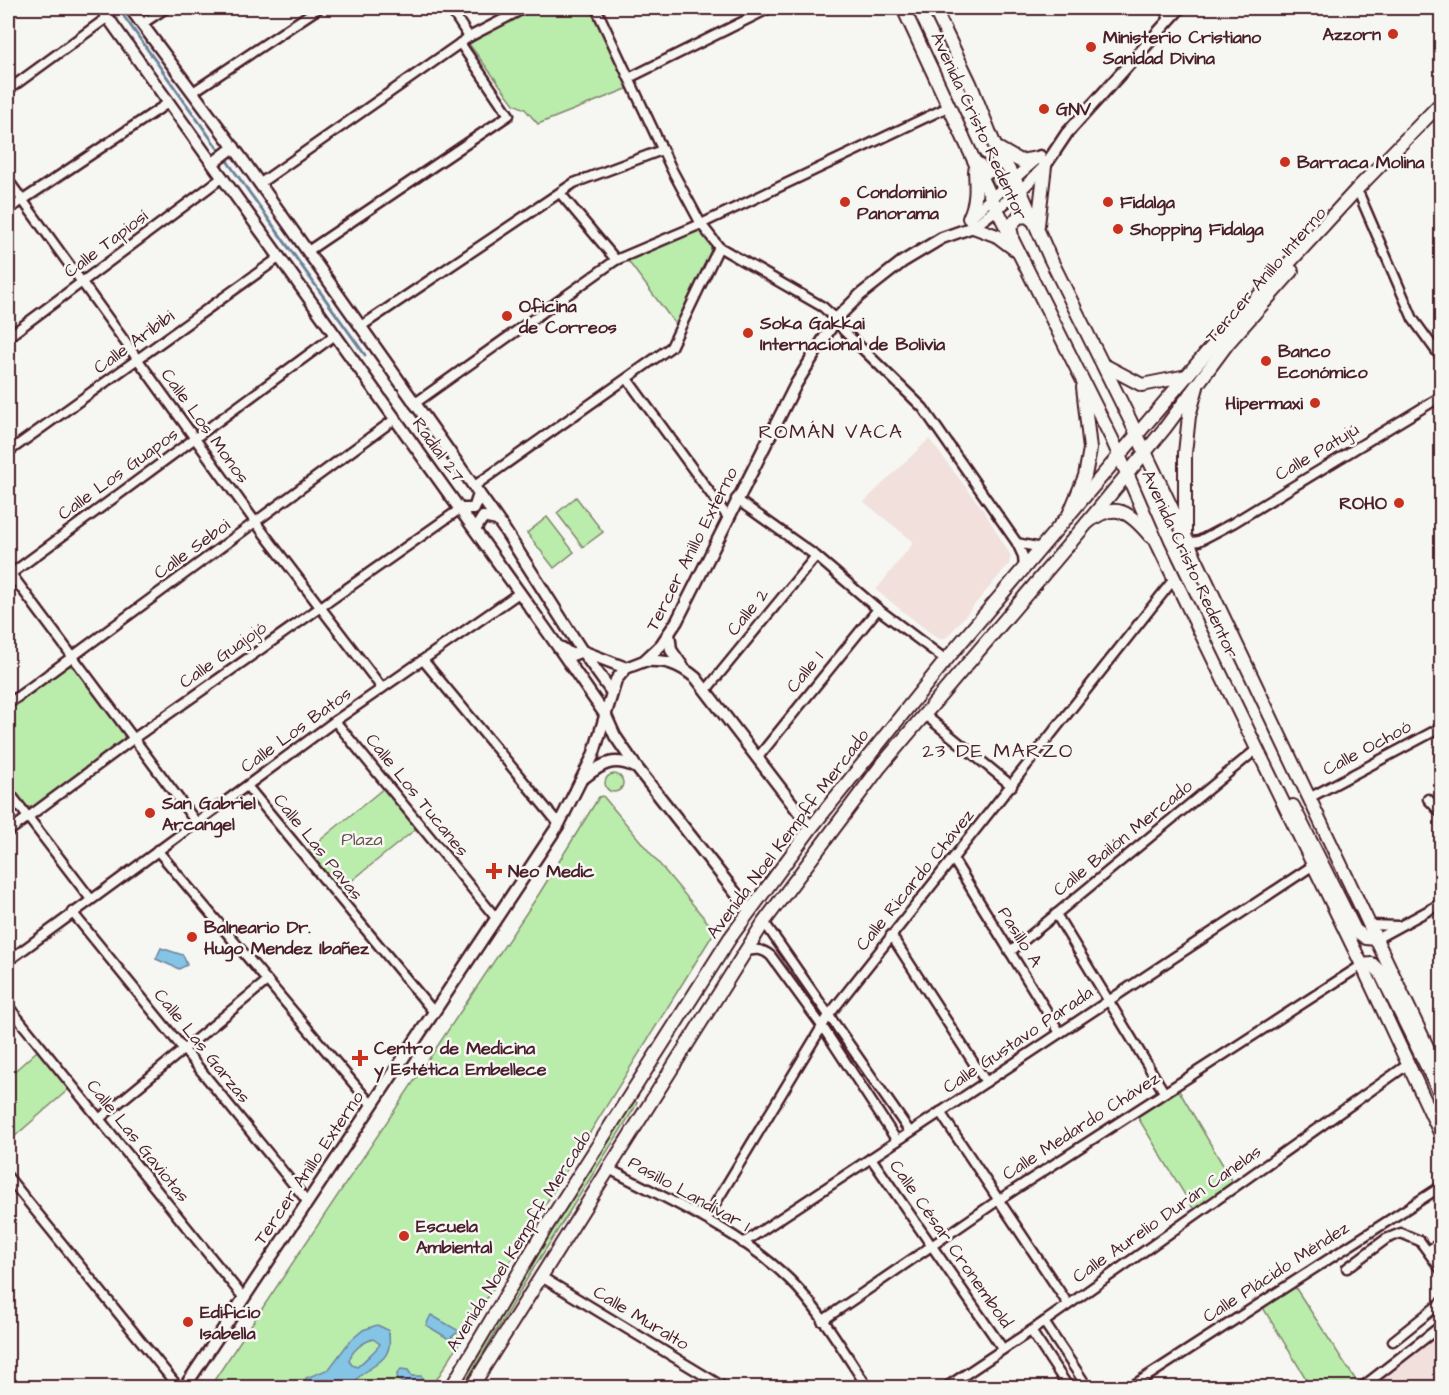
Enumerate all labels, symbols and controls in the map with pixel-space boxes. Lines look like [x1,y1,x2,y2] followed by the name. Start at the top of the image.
[1323,22,1381,47] place label: Azzorn
[1102,25,1262,71] place label: Ministerio Cristiano Sanidad Divina
[1386,27,1400,41] marker: Azzorn
[924,28,1034,224] street label: Avenida Cristo Redentor
[1084,40,1098,54] marker: Ministerio Cristiano Sanidad Divina
[1056,97,1092,122] place label: GNV
[1037,102,1051,116] marker: GNV
[1297,150,1425,175] place label: Barraca Molina
[1278,155,1292,169] marker: Barraca Molina
[857,180,948,226] place label: Condominio Panorama
[1120,190,1176,216] place label: Fidalga
[838,195,852,209] marker: Condominio Panorama
[1101,195,1115,209] marker: Fidalga
[1200,201,1332,349] street label: Tercer Anillo Interno
[59,204,153,284] street label: Calle Tapiosí
[1129,217,1265,243] place label: Shopping Fidalga
[1111,222,1125,236] marker: Shopping Fidalga
[518,294,617,340] place label: Oficina de Correos
[88,304,180,380] street label: Calle Aribibi
[500,309,514,323] marker: Oficina de Correos
[759,311,946,357] place label: Soka Gakkai Internacional de Bolivia
[741,326,755,340] marker: Soka Gakkai Internacional de Bolivia
[1278,339,1368,385] place label: Banco Económico
[1259,354,1273,368] marker: Banco Económico
[155,363,255,489] street label: Calle Los Monos
[1225,391,1303,416] place label: Hipermaxi
[1308,396,1322,410] marker: Hipermaxi
[406,413,470,487] street label: Radial 27
[1270,417,1364,487] street label: Calle Patujú
[759,418,903,446] district label: ROMÁN VACA
[53,422,183,526] street label: Calle Los Guapos
[640,463,744,635] street label: Tercer Anillo Externo
[1135,466,1245,662] street label: Avenida Cristo Redentor
[1339,491,1387,516] place label: ROHO
[1392,496,1406,510] marker: ROHO
[149,513,235,585] street label: Calle Seboi
[721,582,775,641] street label: Calle 2
[174,616,272,694] street label: Calle Guajojó
[781,646,829,698] street label: Calle 1
[235,681,357,779] street label: Calle Los Batos
[1318,714,1416,782] street label: Calle Ochoó
[701,724,875,944] street label: Avenida Noel Kempff Mercado
[359,728,475,862] street label: Calle Los Tucanes
[922,737,1074,765] district label: 23 DE MARZO
[1048,774,1198,902] street label: Calle Bailón Mercado
[267,788,369,906] street label: Calle Las Pavas
[161,791,256,838] place label: San Gabriel Arcangel
[850,804,980,956] street label: Calle Ricardo Chávez
[143,806,157,820] marker: San Gabriel Arcangel
[341,827,383,852] park label: Plaza
[508,859,595,884] place label: Neo Medic
[485,862,503,880] marker: Neo Medic
[992,902,1049,972] street label: Pasillo A
[204,915,370,962] place label: Balneario Dr. Hugo Mendez Ibañez
[185,930,199,944] marker: Balneario Dr. Hugo Mendez Ibañez
[938,980,1098,1100] street label: Calle Gustavo Parada
[148,983,256,1109] street label: Calle Las Garzas
[374,1036,547,1083] place label: Centro de Medicina y Estética Embellece
[351,1049,369,1067] marker: Centro de Medicina y Estética Embellece
[998,1066,1165,1186] street label: Calle Medardo Chávez
[81,1074,195,1208] street label: Calle Las Gaviotas
[248,1086,370,1250] street label: Tercer Anillo Externo
[440,1125,598,1357] street label: Avenida Noel Kempff Mercado
[1067,1139,1267,1289] street label: Calle Aurelio Durán Canelas
[624,1150,754,1238] street label: Pasillo Landívar 1
[883,1155,1019,1333] street label: Calle César Cronembold
[416,1214,493,1260] place label: Escuela Ambiental
[1198,1215,1354,1329] street label: Calle Plácido Méndez
[397,1229,411,1243] marker: Escuela Ambiental
[588,1280,694,1356] street label: Calle Muralto
[200,1300,261,1346] place label: Edificio Isabella
[181,1315,195,1329] marker: Edificio Isabella

